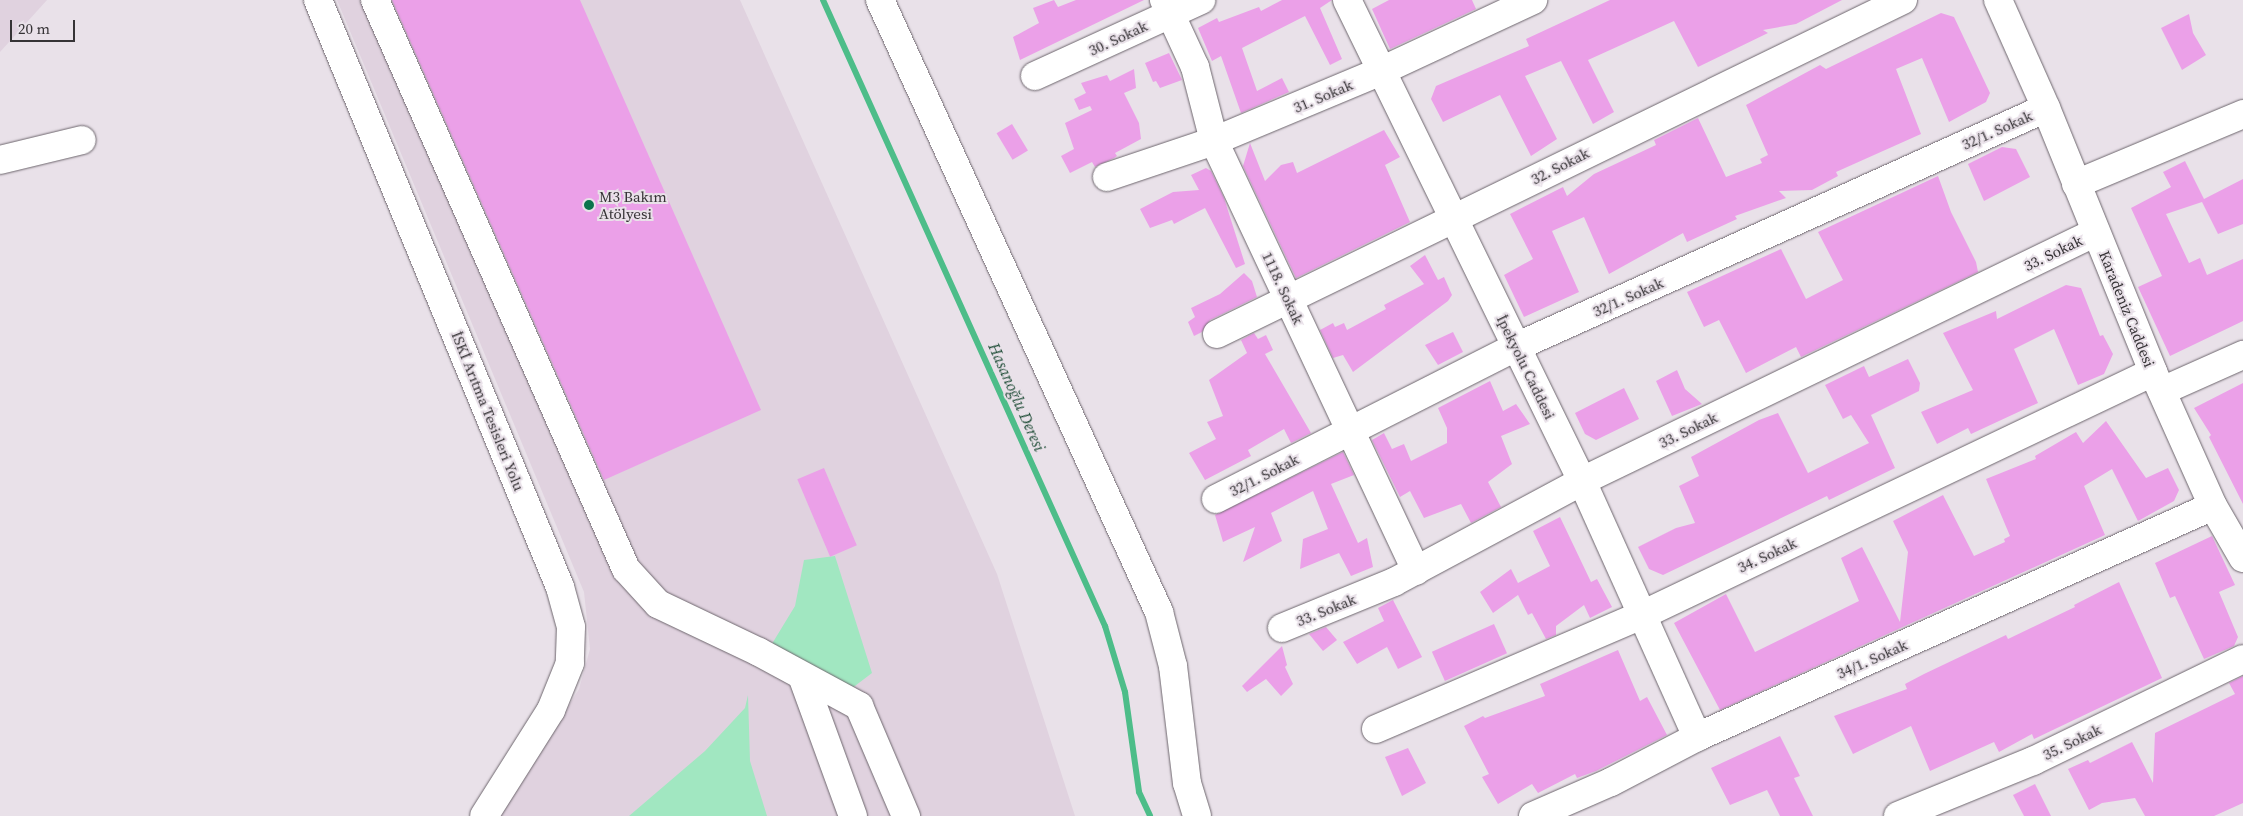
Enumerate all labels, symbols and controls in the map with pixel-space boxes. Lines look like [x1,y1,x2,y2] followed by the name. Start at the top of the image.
[12,10,78,42] scale bar
[1086,17,1150,59] street label: 30. Sokak
[18,18,50,39] text: 20 m
[1291,75,1355,117] street label: 31. Sokak
[1959,106,2035,154] street label: 32/1. Sokak
[1528,144,1592,188] street label: 32. Sokak
[599,187,667,222] place label: M3 Bakım Atölyesi
[583,199,595,211] marker: M3 Bakım Atölyesi
[2021,231,2085,275] street label: 33. Sokak
[2095,248,2159,370] street label: Karadeniz Caddesi
[1258,249,1308,327] street label: 1118. Sokak
[1590,273,1666,321] street label: 32/1. Sokak
[1493,312,1559,422] street label: İpekyolu Caddesi
[448,328,528,494] street label: İSKİ Arıtma Tesisleri Yolu
[984,340,1050,454] water label: Hasanoğlu Deresi
[1656,408,1720,452] street label: 33. Sokak
[1226,450,1302,500] street label: 32/1. Sokak
[1735,534,1799,576] street label: 34. Sokak
[1294,590,1358,630] street label: 33. Sokak
[1834,635,1910,683] street label: 34/1. Sokak
[2040,720,2104,764] street label: 35. Sokak

